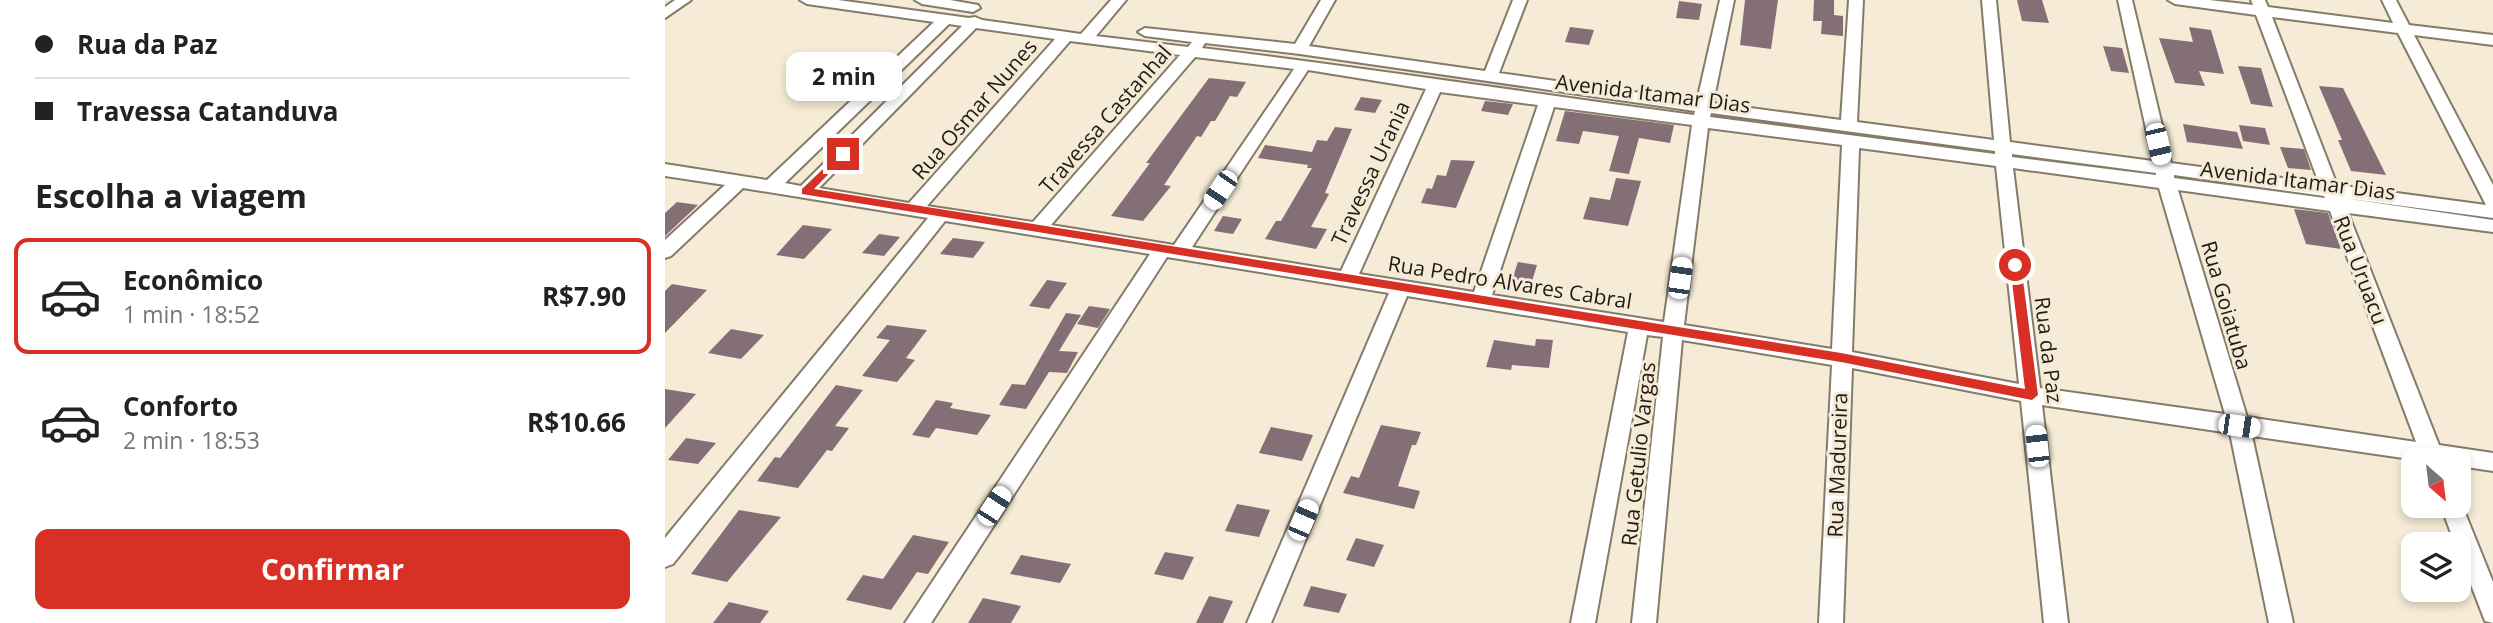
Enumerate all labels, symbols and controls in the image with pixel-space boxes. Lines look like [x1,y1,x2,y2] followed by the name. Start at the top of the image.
[77,26,217,62] text: Rua da Paz
[905,33,1043,185] street label: Rua Osmar Nunes
[1033,39,1177,199] street label: Travessa Castanhal
[785,52,901,102] callout: 2 min
[812,60,876,92] text: 2 min
[1554,67,1752,119] street label: Avenida Itamar Dias
[77,93,338,129] text: Travessa Catanduva
[1324,96,1416,250] street label: Travessa Urania
[2144,121,2173,167] car
[827,138,859,170] route end
[2199,154,2397,206] street label: Avenida Itamar Dias
[1200,167,1241,213] car
[35,174,307,217] text: Escolha a viagem
[2327,212,2395,328] street label: Rua Uruacu
[2195,237,2259,373] street label: Rua Goiatuba
[1386,249,1634,315] street label: Rua Pedro Alvares Cabral
[1999,249,2031,281] route start
[1667,256,1694,300] car
[123,262,263,298] text: Econômico
[39,265,102,328] icon: car
[542,278,626,314] text: R$7.90
[2029,295,2069,405] street label: Rua da Paz
[123,298,260,330] text: 1 min · 18:52
[1614,361,1662,547] street label: Rua Getulio Vargas
[123,388,238,424] text: Conforto
[39,391,102,454] icon: car
[1820,392,1854,538] street label: Rua Madureira
[527,404,626,440] text: R$10.66
[2217,413,2262,439] car
[123,424,260,456] text: 2 min · 18:53
[2025,424,2050,468] car
[2401,448,2471,518] north arrow
[2401,448,2471,602] map controls
[974,483,1015,529] car
[1286,497,1321,543] car
[35,529,630,609] button: Confirmar
[2401,532,2471,602] button: layers

